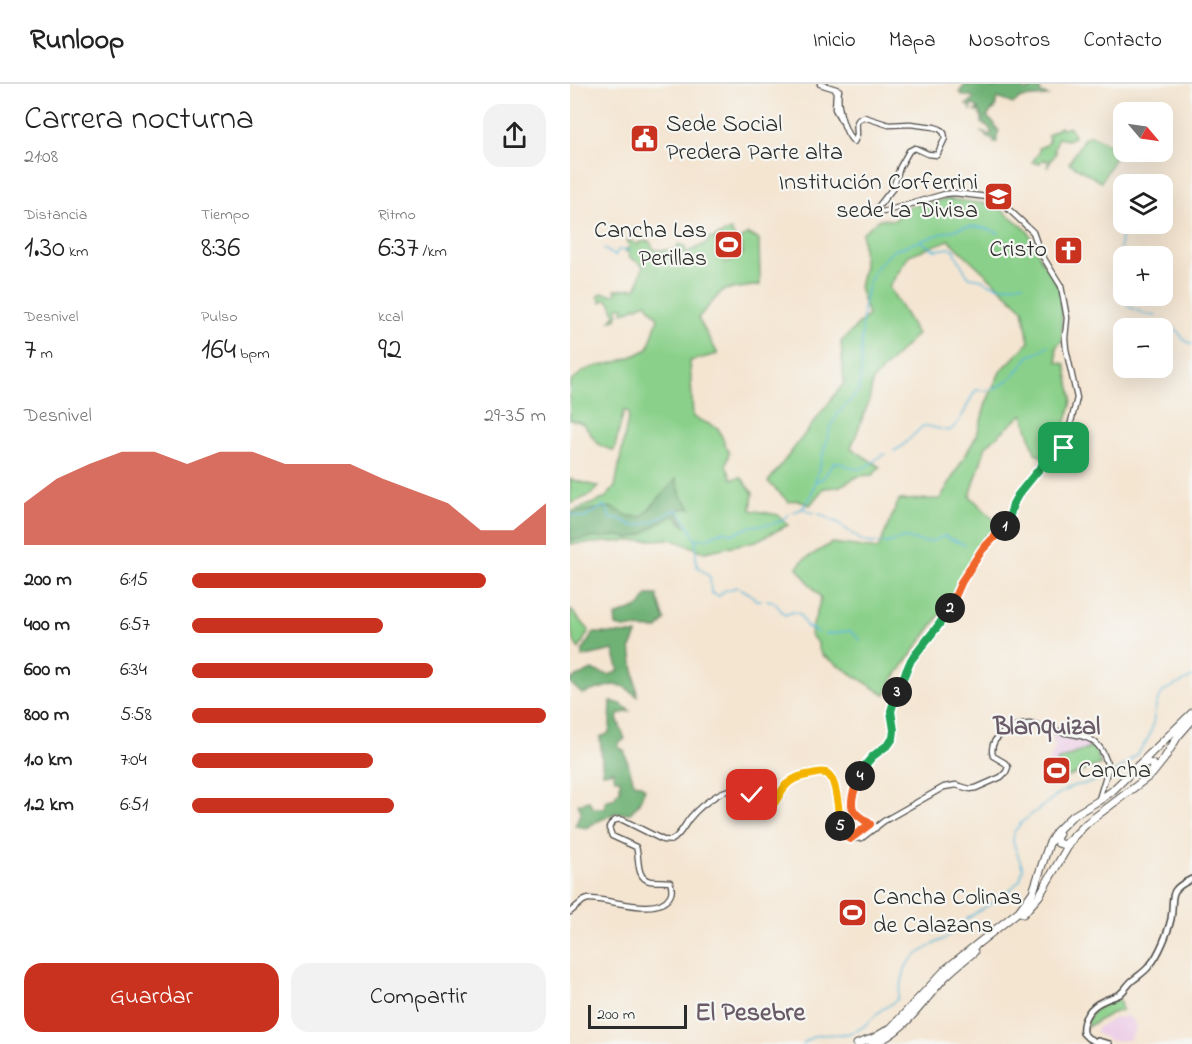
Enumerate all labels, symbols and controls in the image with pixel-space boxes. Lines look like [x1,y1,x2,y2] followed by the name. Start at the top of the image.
[30,21,124,62] text: Runloop
[813,26,856,56] text: Inicio
[889,26,936,56] text: Mapa
[969,26,1051,56] text: Nosotros
[1084,26,1162,56] text: Contacto
[24,96,254,144] text: Carrera nocturna
[1113,102,1173,162] north arrow
[1113,102,1173,378] map controls
[483,104,546,167] button: share
[666,108,843,171] place label: Sede Social Predera Parte alta
[629,123,661,155] public building icon: Sede Social Predera Parte alta
[24,143,58,172] text: 21:08
[779,166,978,229] place label: Institución Corferrini sede La Divisa
[1113,174,1173,234] button: layers
[983,181,1015,213] school or university icon: Institución Corferrini sede La Divisa
[24,203,87,227] text: Distancia
[201,203,250,227] text: Tiempo
[378,203,416,227] text: Ritmo
[594,214,707,277] place label: Cancha Las Perillas
[24,227,65,271] text: 1.30
[201,227,240,271] text: 8:36
[378,227,419,271] text: 6:37
[712,229,744,261] sports icon: Cancha Las Perillas
[989,233,1047,268] place label: Cristo
[1052,234,1084,266] church icon: Cristo
[65,240,88,264] text: km
[419,240,447,264] text: /km
[1113,246,1173,306] button: +
[24,305,78,329] text: Desnivel
[201,305,238,329] text: Pulso
[378,305,403,329] text: kcal
[1113,318,1173,378] button: −
[24,329,36,373] text: 7
[201,329,236,373] text: 164
[378,329,402,373] text: 92
[36,342,53,366] text: m
[236,342,270,366] text: bpm
[24,402,92,431] text: Desnivel
[484,402,546,431] text: 29–35 m
[1038,422,1089,473] pin
[1047,431,1080,464] icon: arrive
[990,511,1020,541] pin: 1
[1002,514,1008,538] text: 1
[24,566,72,595] text: 200 m
[120,566,148,595] text: 6:15
[935,593,965,623] pin: 2
[946,596,954,620] text: 2
[24,611,70,640] text: 400 m
[120,611,150,640] text: 6:57
[24,656,71,685] text: 600 m
[120,656,147,685] text: 6:34
[882,677,912,707] pin: 3
[894,680,900,704] text: 3
[24,701,69,730] text: 800 m
[120,701,152,730] text: 5:58
[993,709,1100,747] district label: Blanquizal
[24,746,72,775] text: 1.0 km
[120,746,147,775] text: 7:04
[1078,754,1151,789] place label: Cancha
[1041,755,1073,787] sports icon: Cancha
[845,761,875,791] pin: 4
[857,764,863,788] text: 4
[726,769,777,820] pin
[735,778,768,811] icon: check
[24,791,74,820] text: 1.2 km
[120,791,148,820] text: 6:51
[825,811,855,841] pin: 5
[835,814,845,838] text: 5
[873,881,1022,944] place label: Cancha Colinas de Calazans
[836,896,868,928] sports icon: Cancha Colinas de Calazans
[24,963,279,1032] button: Guardar
[291,963,546,1032] button: Compartir
[695,995,806,1033] district label: El Pesebre
[588,1002,687,1030] scale bar
[597,1003,635,1027] text: 200 m

